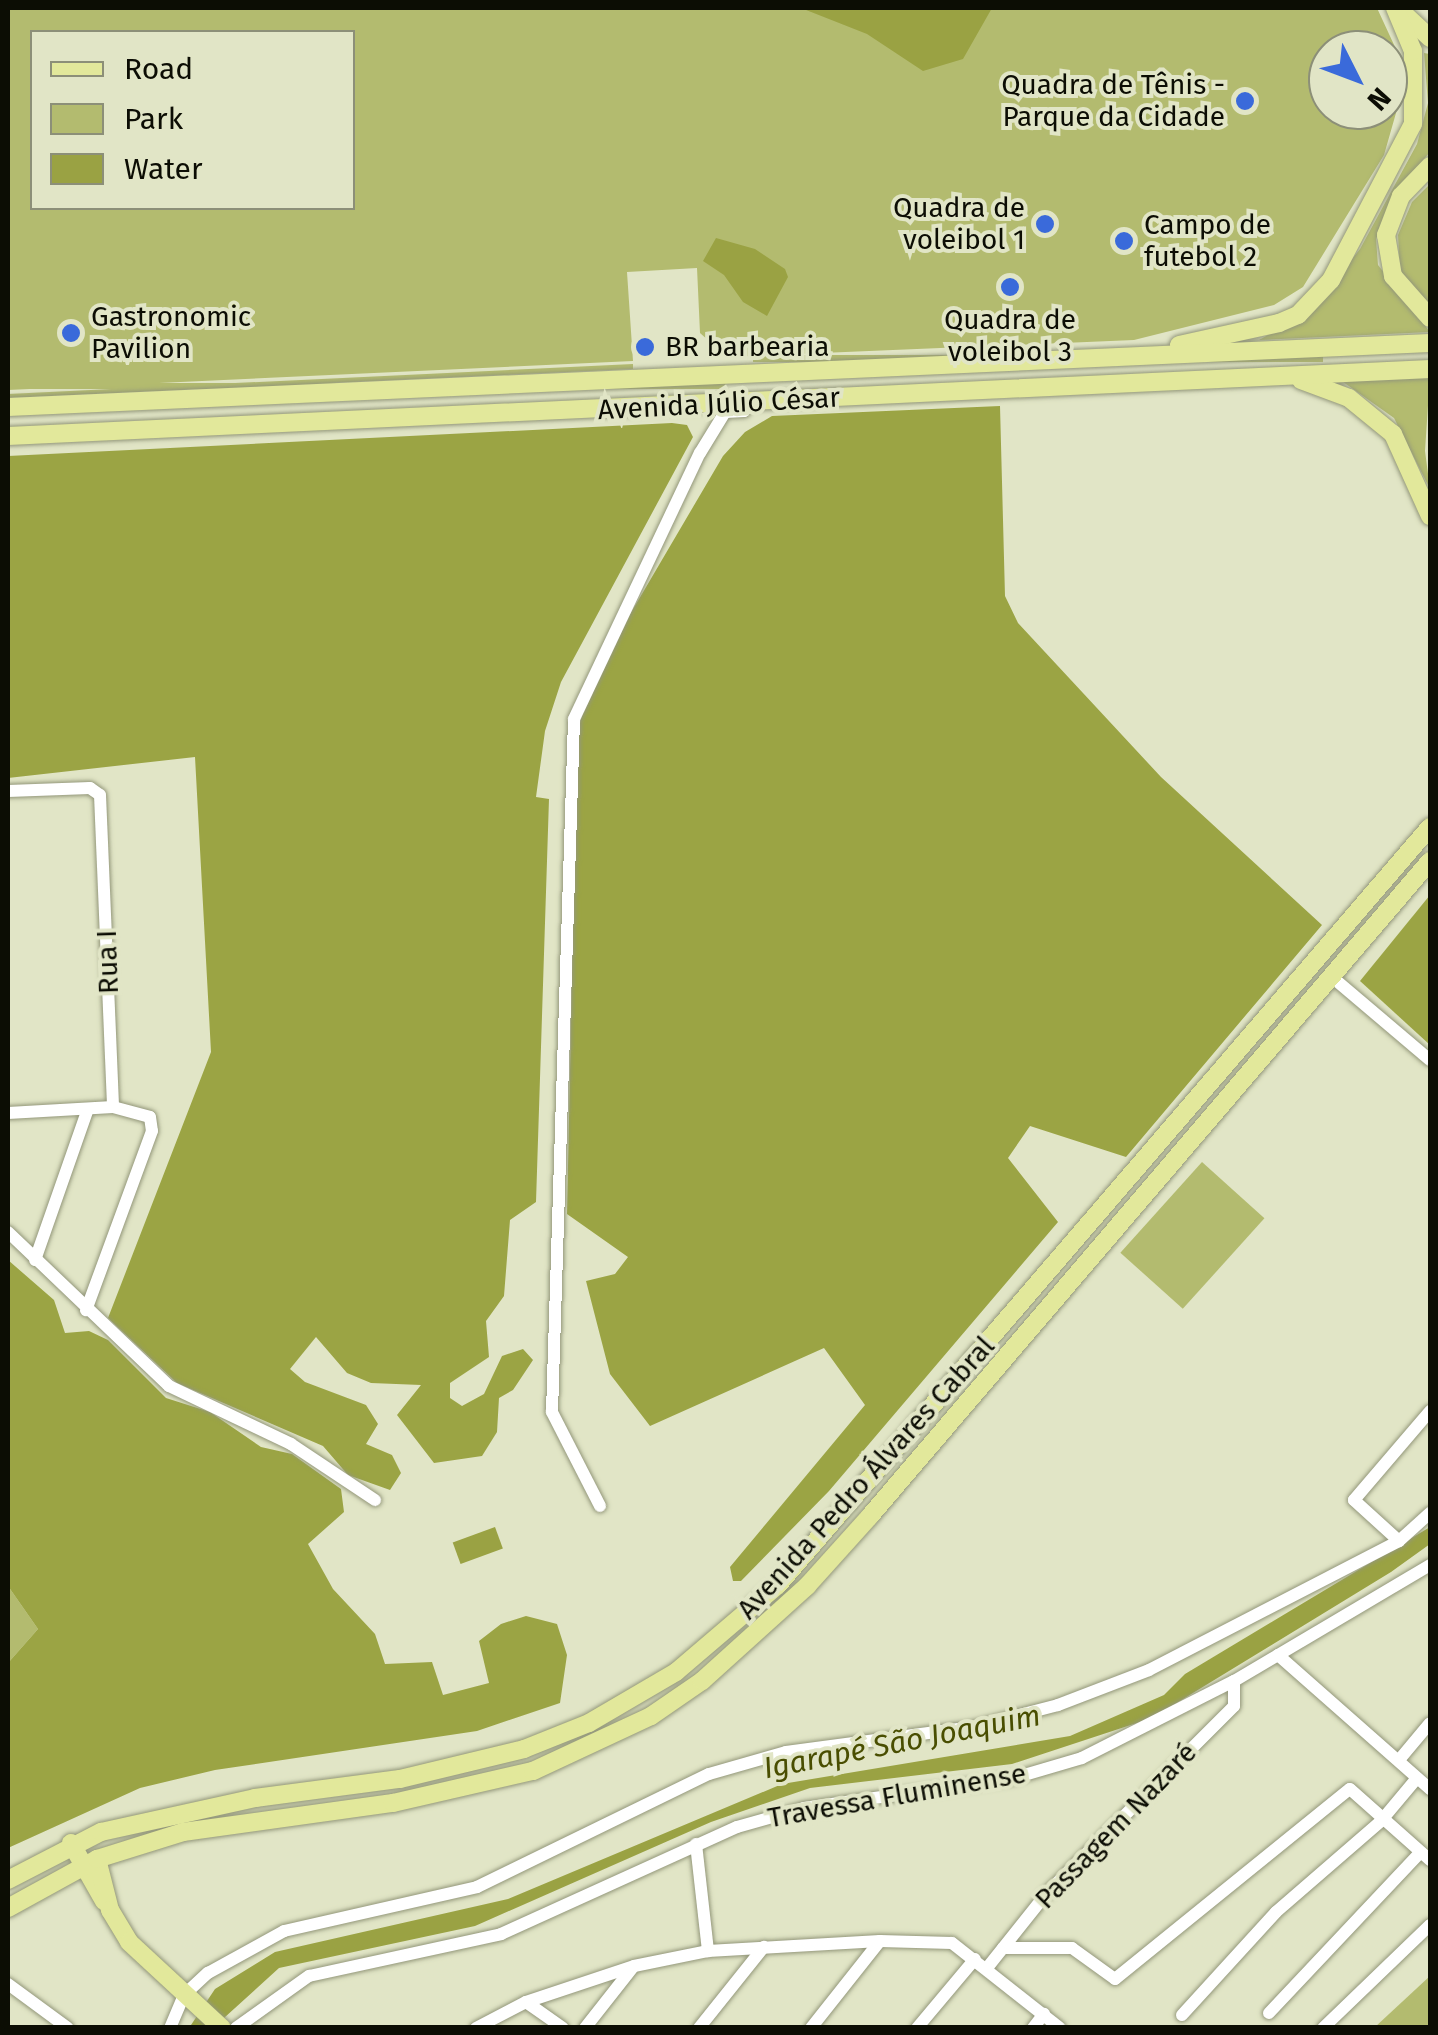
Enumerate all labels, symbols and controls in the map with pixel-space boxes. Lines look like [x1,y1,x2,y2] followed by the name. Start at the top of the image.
[30,30,355,210] legend
[1308,30,1408,130] north arrow
[124,51,193,87] text: Road
[1001,68,1225,134] place label: Quadra de Tênis - Parque da Cidade
[1361,81,1398,117] text: N
[1234,90,1256,112] marker: Quadra de Tênis - Parque da Cidade
[124,101,183,137] text: Park
[124,151,203,187] text: Water
[893,191,1025,257] place label: Quadra de voleibol 1
[1144,208,1271,274] place label: Campo de futebol 2
[1034,213,1056,235] marker: Quadra de voleibol 1
[1113,230,1135,252] marker: Campo de futebol 2
[999,276,1021,298] marker: Quadra de voleibol 3
[91,300,251,366] place label: Gastronomic Pavilion
[944,303,1076,369] place label: Quadra de voleibol 3
[60,322,82,344] marker: Gastronomic Pavilion
[665,330,830,364] place label: BR barbearia
[634,336,656,358] marker: BR barbearia
[597,381,841,427] street label: Avenida Júlio César
[90,929,126,995] street label: Rua I
[730,1330,1002,1626] street label: Avenida Pedro Álvares Cabral
[760,1697,1044,1787] water label: Igarapé São Joaquim
[1028,1736,1204,1916] street label: Passagem Nazaré
[765,1757,1029,1835] street label: Travessa Fluminense

